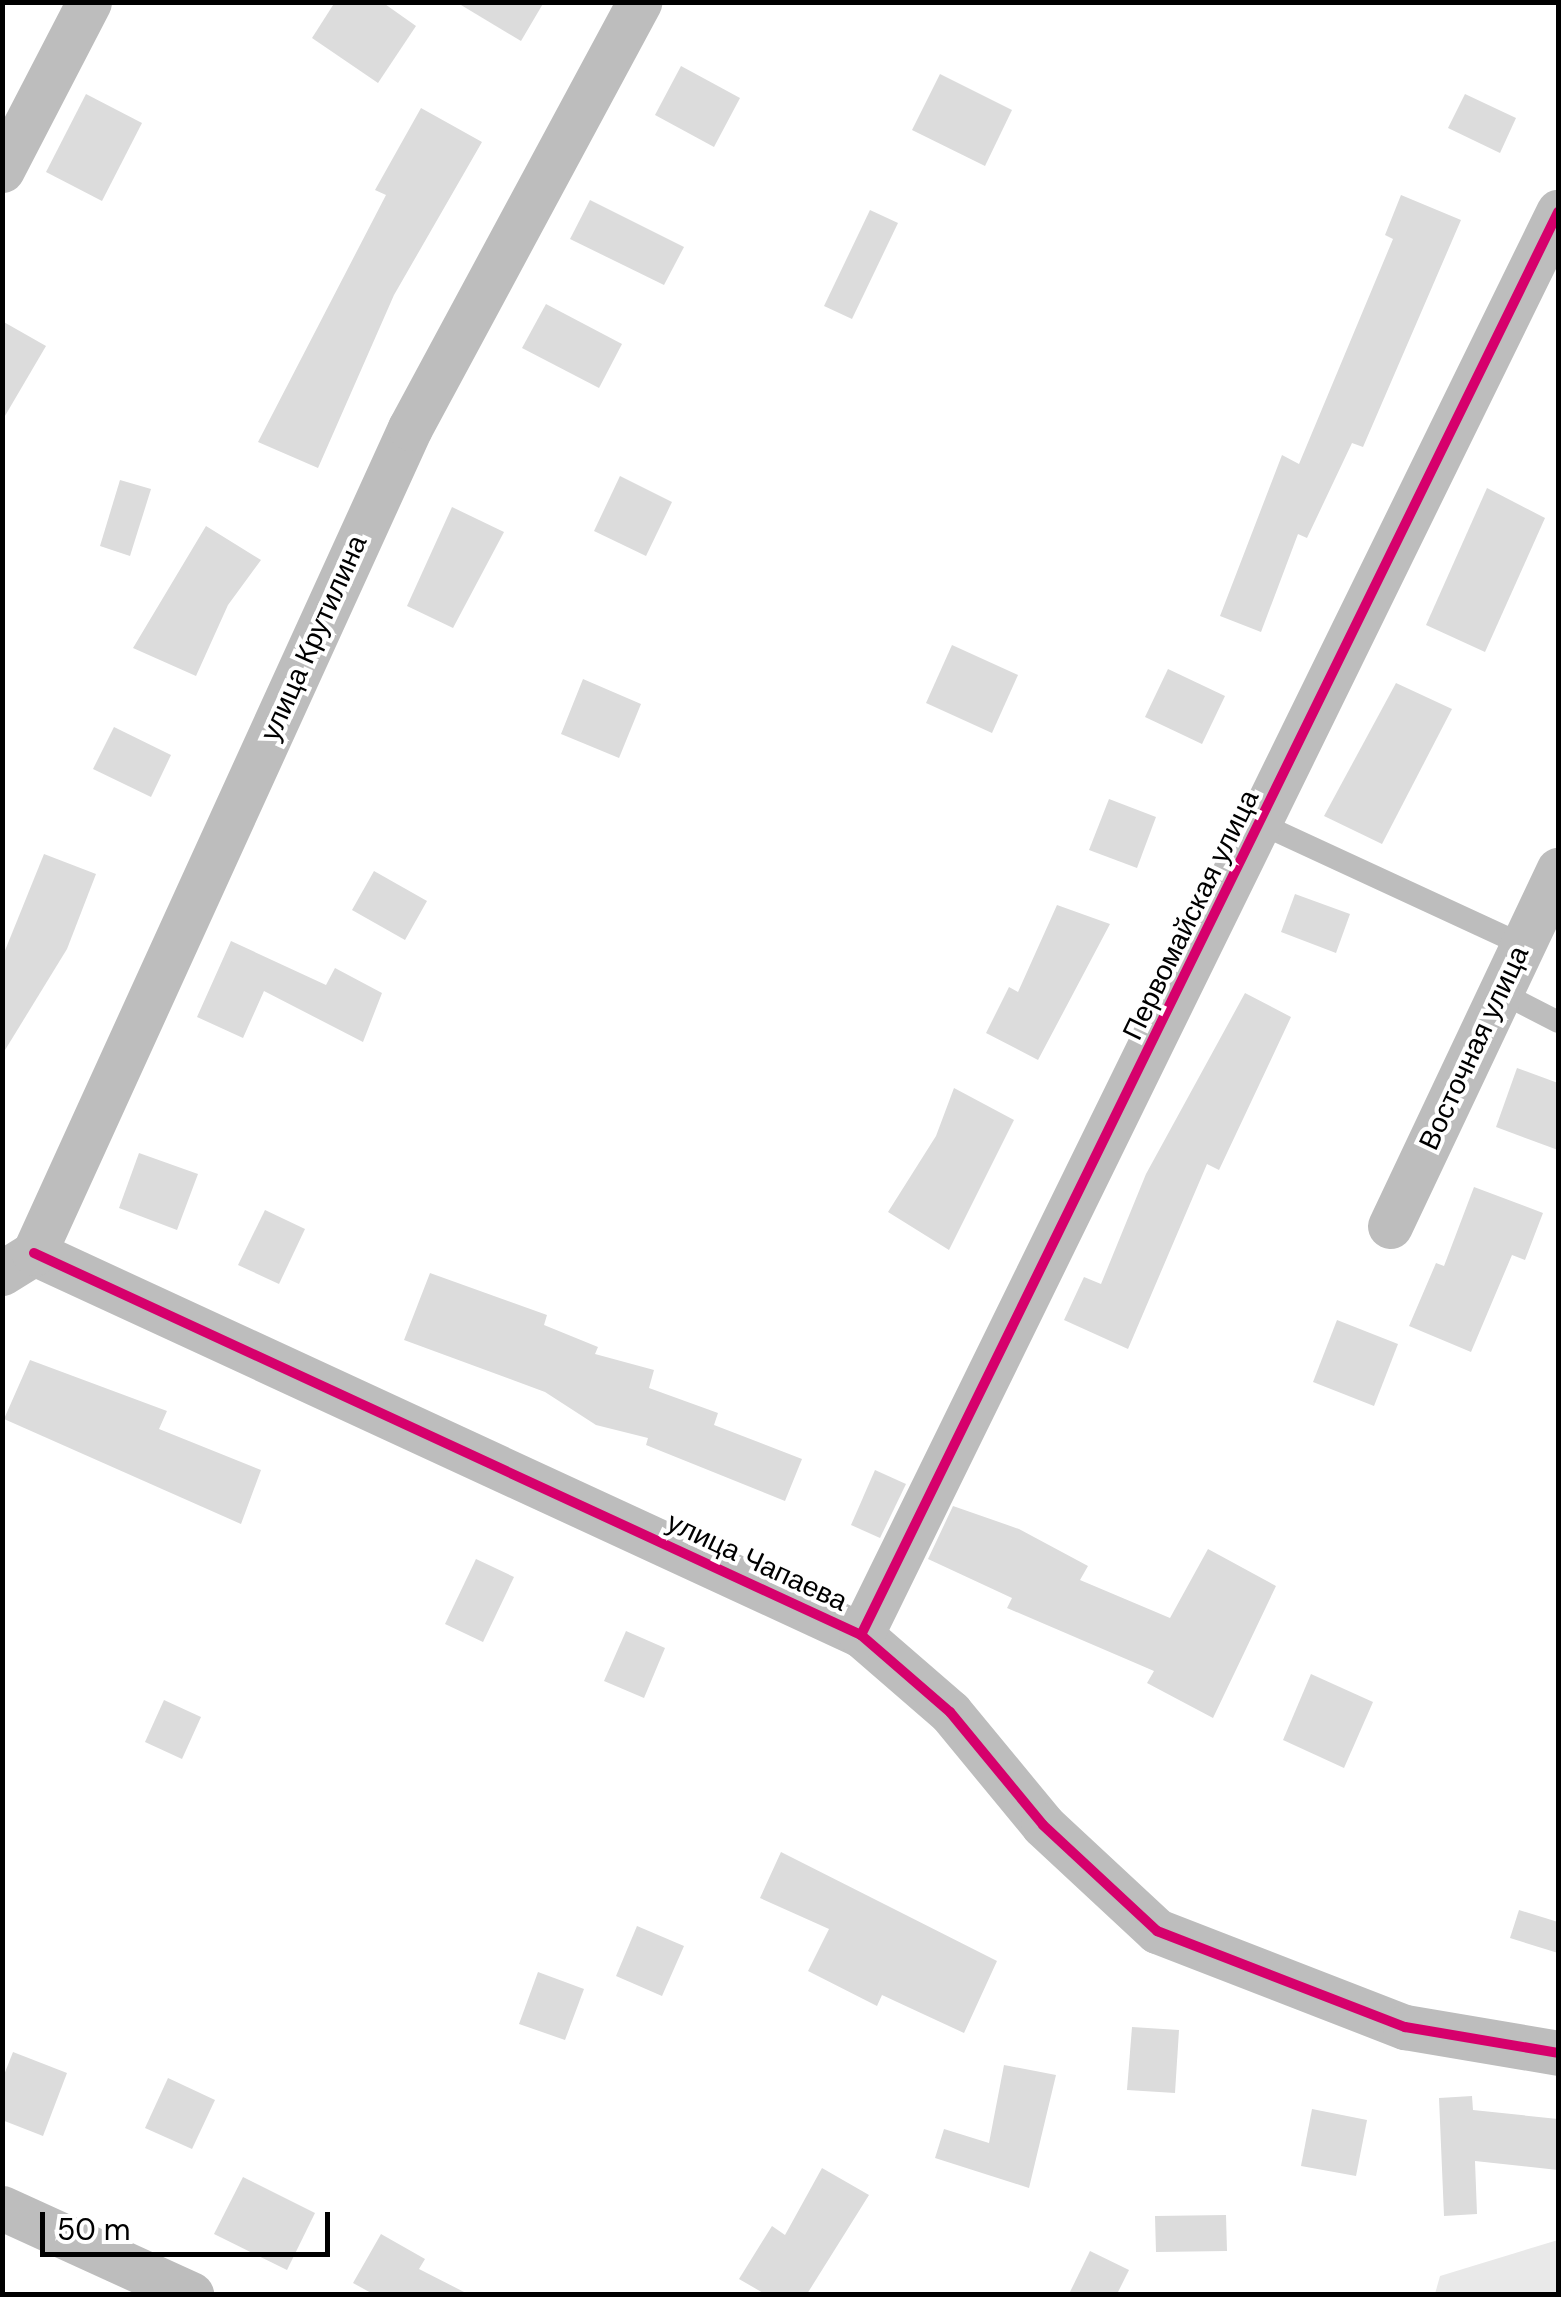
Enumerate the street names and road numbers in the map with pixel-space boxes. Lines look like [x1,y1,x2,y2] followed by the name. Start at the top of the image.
[254,530,374,746] street label: улица Крутилина
[1116,785,1266,1045] street label: Первомайская улица
[1412,941,1536,1155] street label: Восточная улица
[661,1506,853,1618] street label: улица Чапаева

